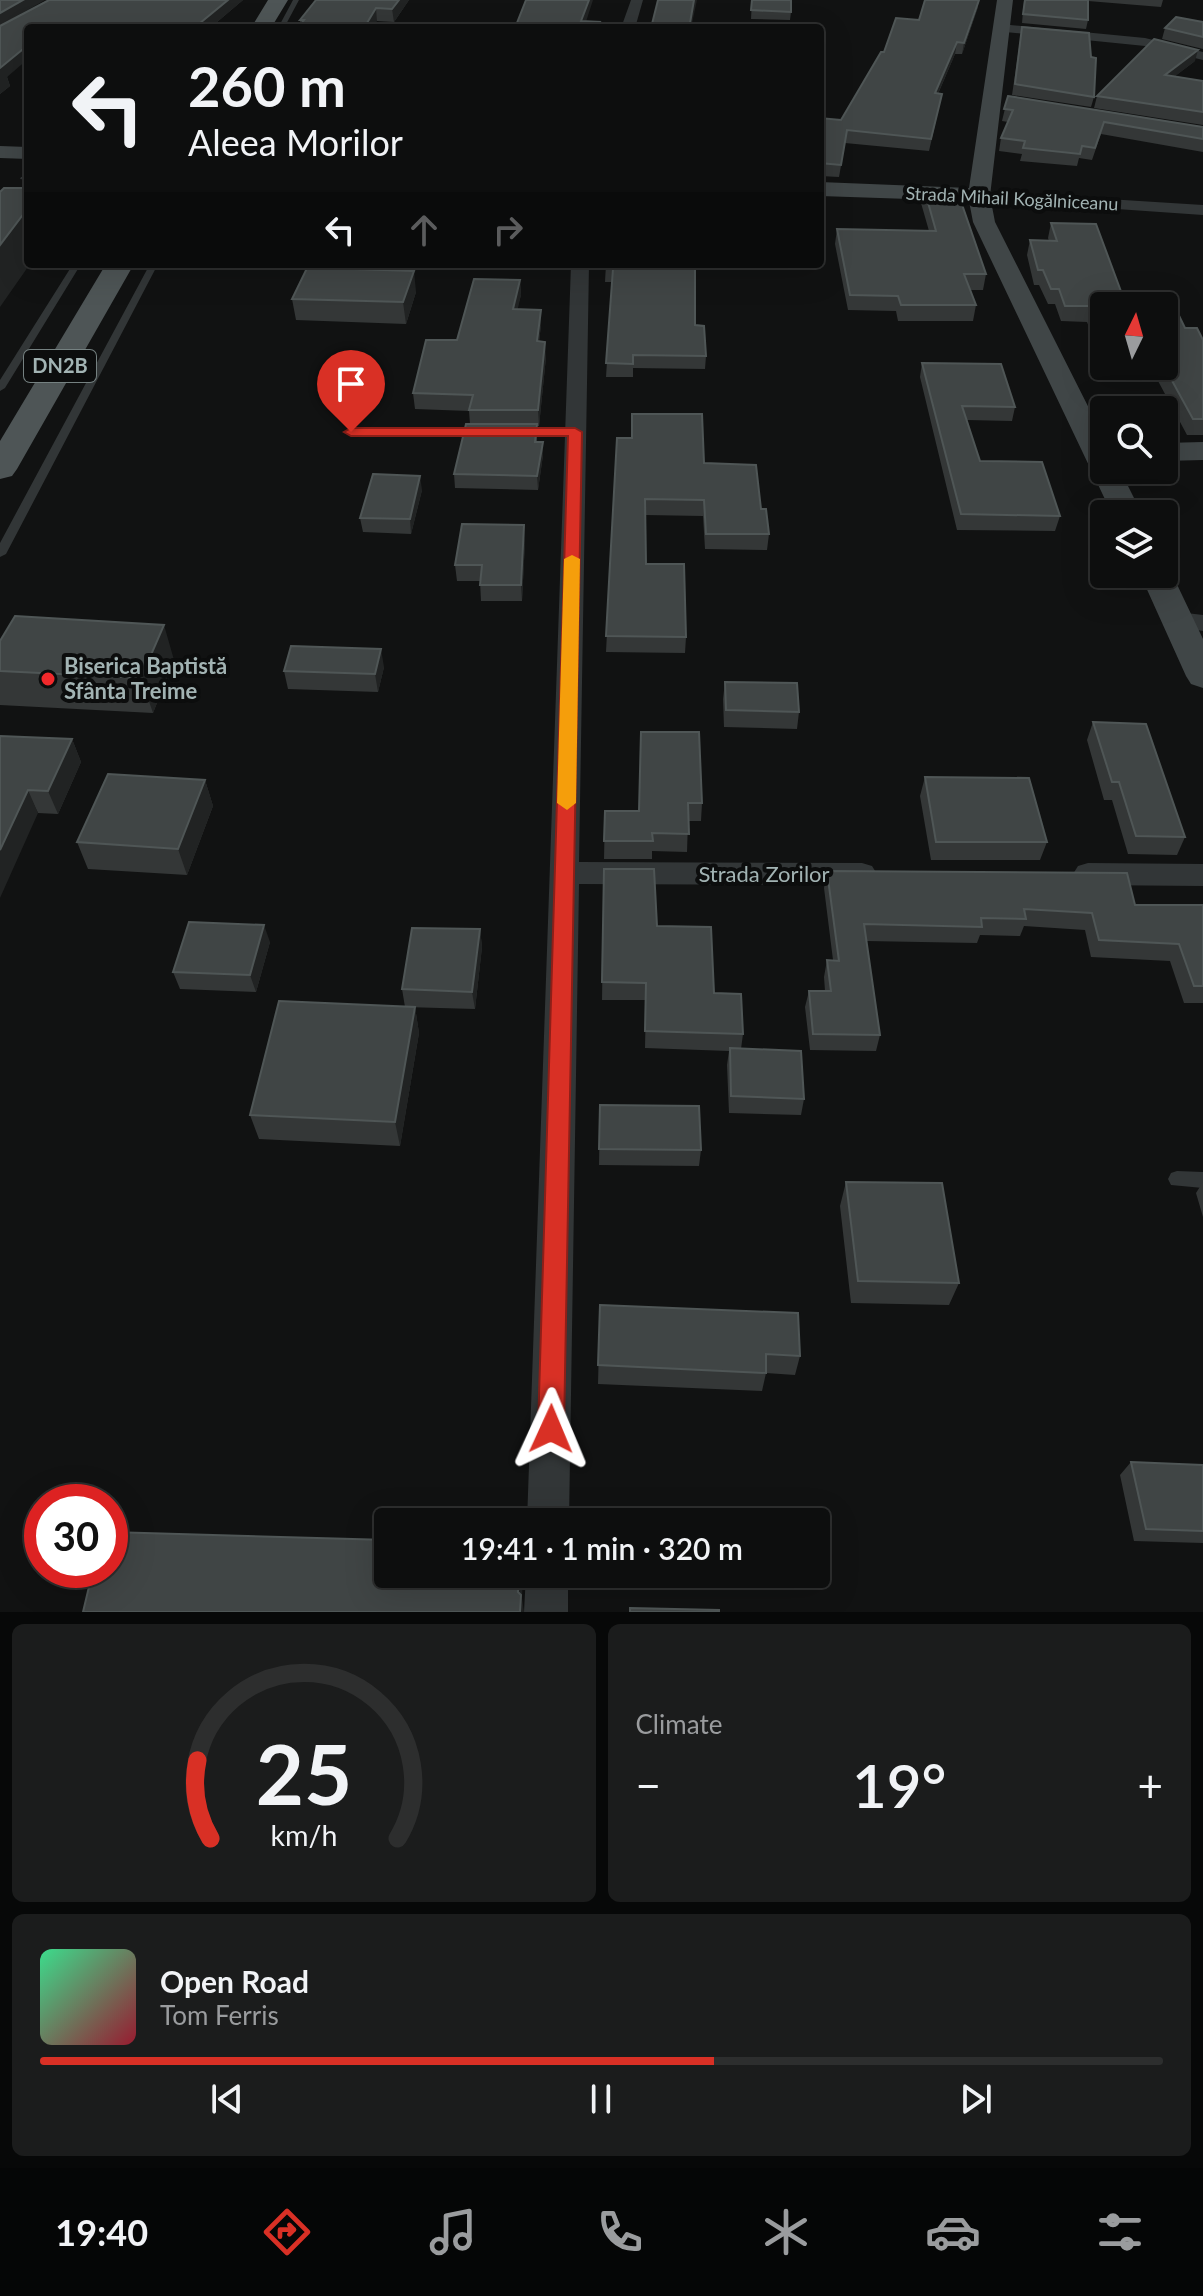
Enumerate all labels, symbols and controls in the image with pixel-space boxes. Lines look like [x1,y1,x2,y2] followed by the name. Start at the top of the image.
[188,52,346,119] text: 260 m
[56,56,160,160] icon: left
[188,120,403,164] text: Aleea Morilor
[905,181,1119,215] street label: Strada Mihail Kogălniceanu
[318,208,362,252] icon: left
[402,208,446,252] icon: ahead
[486,208,530,252] icon: right
[1090,292,1178,380] north arrow
[1090,292,1178,588] map controls
[24,350,96,382] road number: DN2B
[317,350,385,432] pin
[329,362,373,406] icon: arrive
[1090,396,1178,484] button: search
[1090,500,1178,588] button: layers
[64,652,227,704] place label: Biserica Baptistă Sfânta Treime
[39,670,57,688] marker: Biserica Baptistă Sfânta Treime
[698,860,830,887] street label: Strada Zorilor
[509,1387,593,1471] position arrow
[24,1484,128,1588] speed limit sign: 30
[461,1530,743,1566] text: 19:41 · 1 min · 320 m
[636,1708,722,1740] text: Climate
[256,1723,352,1823] text: 25
[852,1749,947,1821] text: 19°
[636,1759,661,1811] text: −
[1137,1759,1163,1811] text: +
[270,1818,337,1852] text: km/h
[160,1963,309,1999] text: Open Road
[160,1999,279,2031] text: Tom Ferris
[205,2077,249,2121] icon: previous
[579,2077,623,2121] icon: pause
[954,2077,998,2121] icon: next
[259,2204,315,2260] icon: directions
[425,2204,481,2260] icon: music
[592,2204,648,2260] icon: phone
[758,2204,814,2260] icon: climate
[925,2204,981,2260] icon: car
[1092,2204,1148,2260] icon: filters
[55,2210,148,2254] text: 19:40

